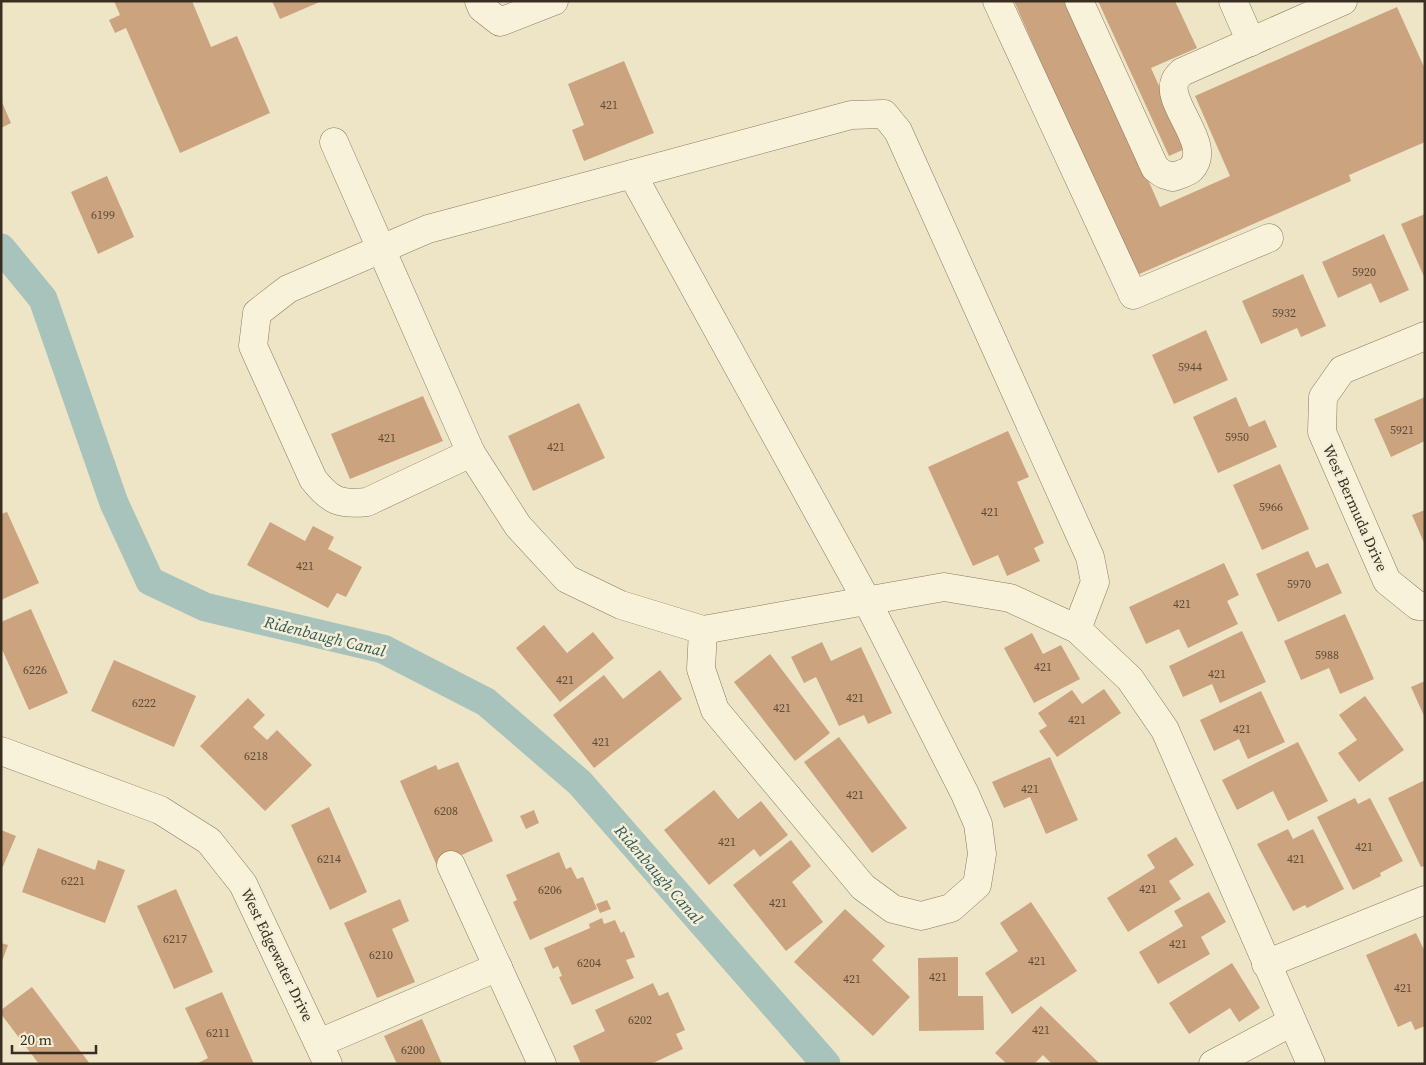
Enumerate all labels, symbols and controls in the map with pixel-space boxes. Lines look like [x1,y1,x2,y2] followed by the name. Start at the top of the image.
[600,97,618,113] house number: 421
[91,207,115,223] house number: 6199
[1352,264,1376,280] house number: 5920
[1272,305,1296,321] house number: 5932
[1178,359,1202,375] house number: 5944
[1390,422,1414,438] house number: 5921
[1225,429,1249,445] house number: 5950
[378,430,396,446] house number: 421
[547,439,565,455] house number: 421
[1318,441,1393,575] street label: West Bermuda Drive
[1259,499,1283,515] house number: 5966
[981,504,999,520] house number: 421
[296,558,314,574] house number: 421
[1287,576,1311,592] house number: 5970
[1173,596,1191,612] house number: 421
[261,610,388,662] water label: Ridenbaugh Canal
[1315,647,1339,663] house number: 5988
[1034,659,1052,675] house number: 421
[23,662,47,678] house number: 6226
[1208,666,1226,682] house number: 421
[556,672,574,688] house number: 421
[846,690,864,706] house number: 421
[132,695,156,711] house number: 6222
[773,700,791,716] house number: 421
[1068,712,1086,728] house number: 421
[1233,721,1251,737] house number: 421
[592,734,610,750] house number: 421
[244,748,268,764] house number: 6218
[1021,781,1039,797] house number: 421
[846,787,864,803] house number: 421
[434,803,458,819] house number: 6208
[609,819,708,928] water label: Ridenbaugh Canal
[718,834,736,850] house number: 421
[1355,839,1373,855] house number: 421
[317,851,341,867] house number: 6214
[1287,851,1305,867] house number: 421
[61,873,85,889] house number: 6221
[1139,881,1157,897] house number: 421
[538,882,562,898] house number: 6206
[236,885,319,1025] street label: West Edgewater Drive
[769,895,787,911] house number: 421
[163,931,187,947] house number: 6217
[1169,936,1187,952] house number: 421
[369,947,393,963] house number: 6210
[1028,953,1046,969] house number: 421
[577,955,601,971] house number: 6204
[929,969,947,985] house number: 421
[843,971,861,987] house number: 421
[1394,980,1412,996] house number: 421
[628,1012,652,1028] house number: 6202
[12,1022,96,1054] scale bar
[1032,1022,1050,1038] house number: 421
[206,1025,230,1041] house number: 6211
[20,1029,52,1050] text: 20 m
[401,1042,425,1058] house number: 6200

